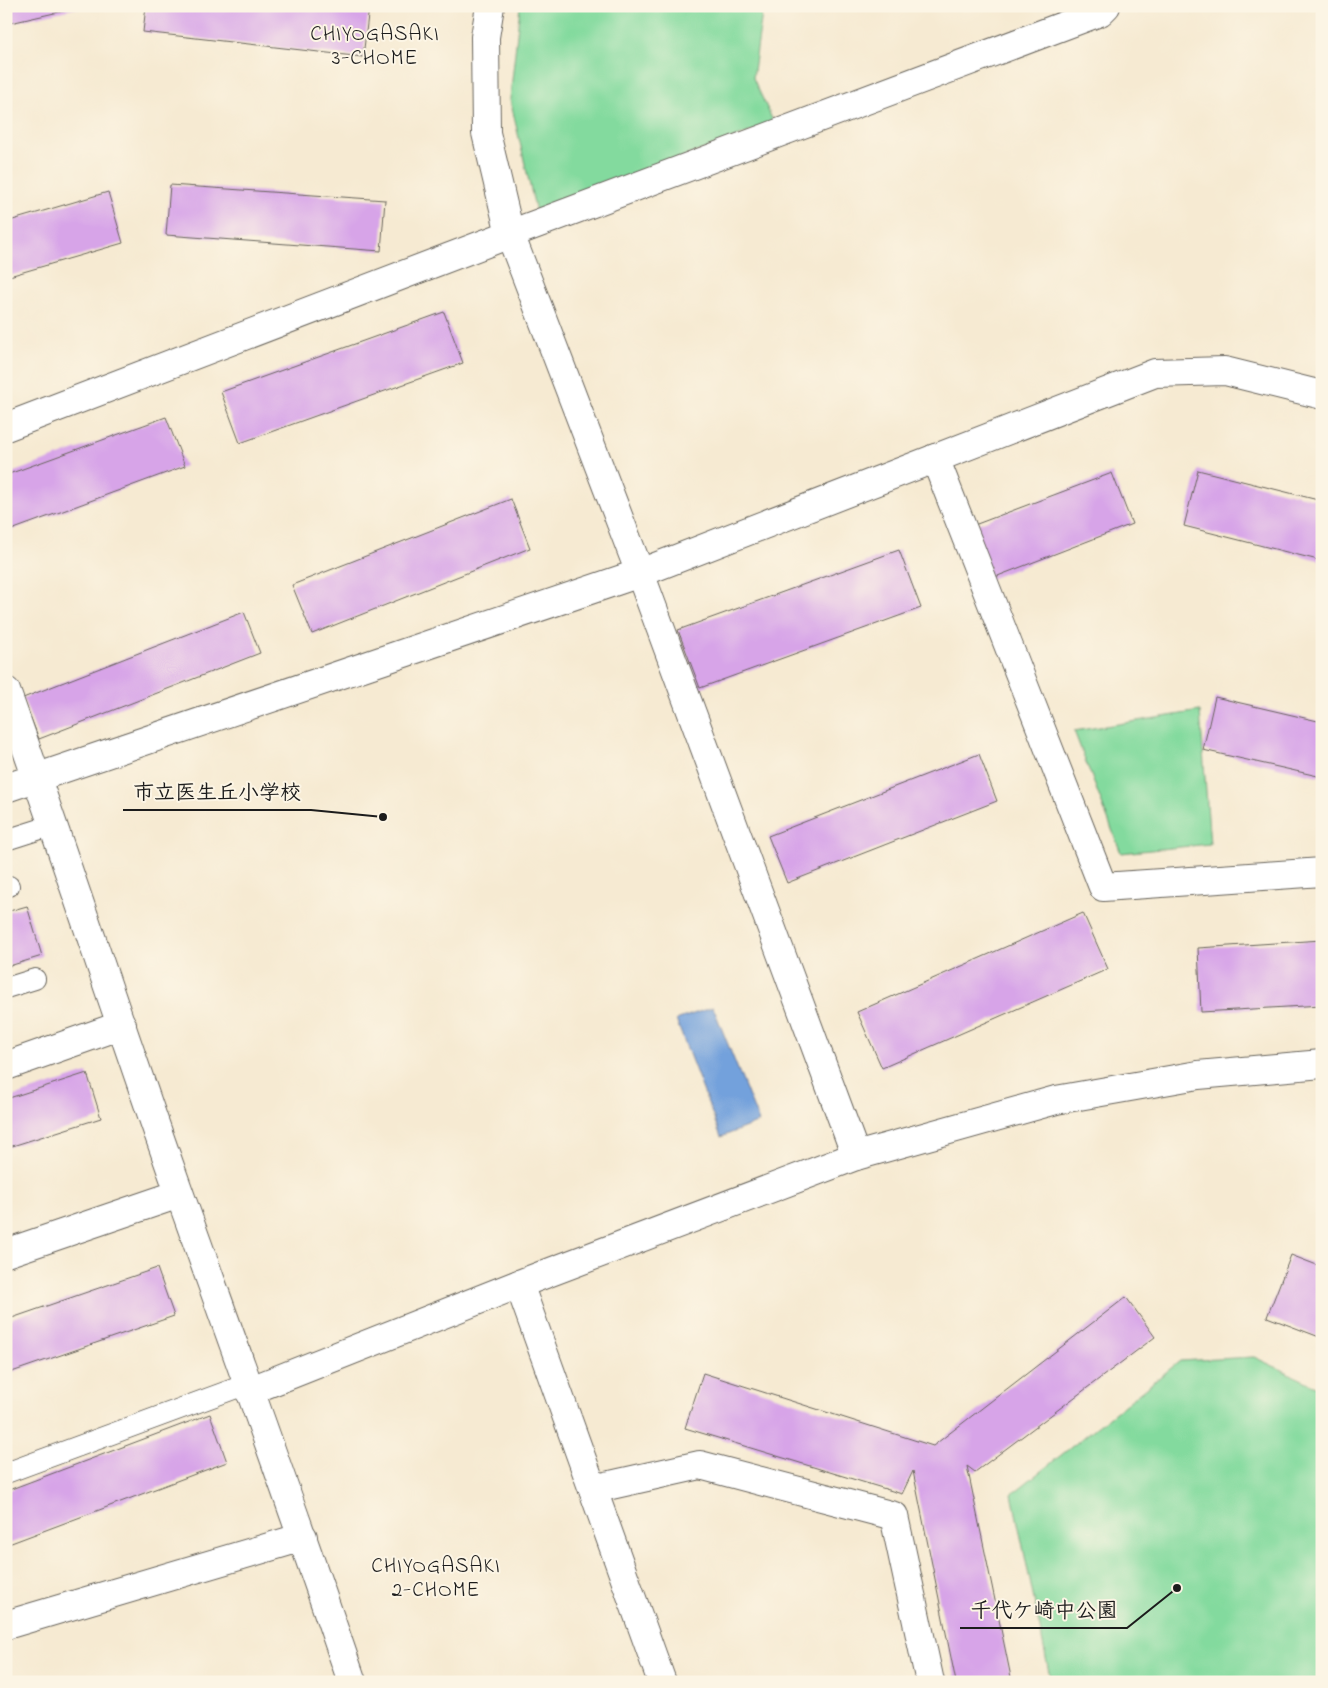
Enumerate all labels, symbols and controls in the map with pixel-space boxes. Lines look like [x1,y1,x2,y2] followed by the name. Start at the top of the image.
[310,20,440,74] district label: CHIYOGASAKI 3-CHOME
[123,774,311,810] callout: 市立医生丘小学校
[133,779,301,809] text: 市立医生丘小学校
[371,1552,501,1606] district label: CHIYOGASAKI 2-CHOME
[960,1592,1127,1628] callout: 千代ケ崎中公園
[971,1597,1118,1627] text: 千代ケ崎中公園

